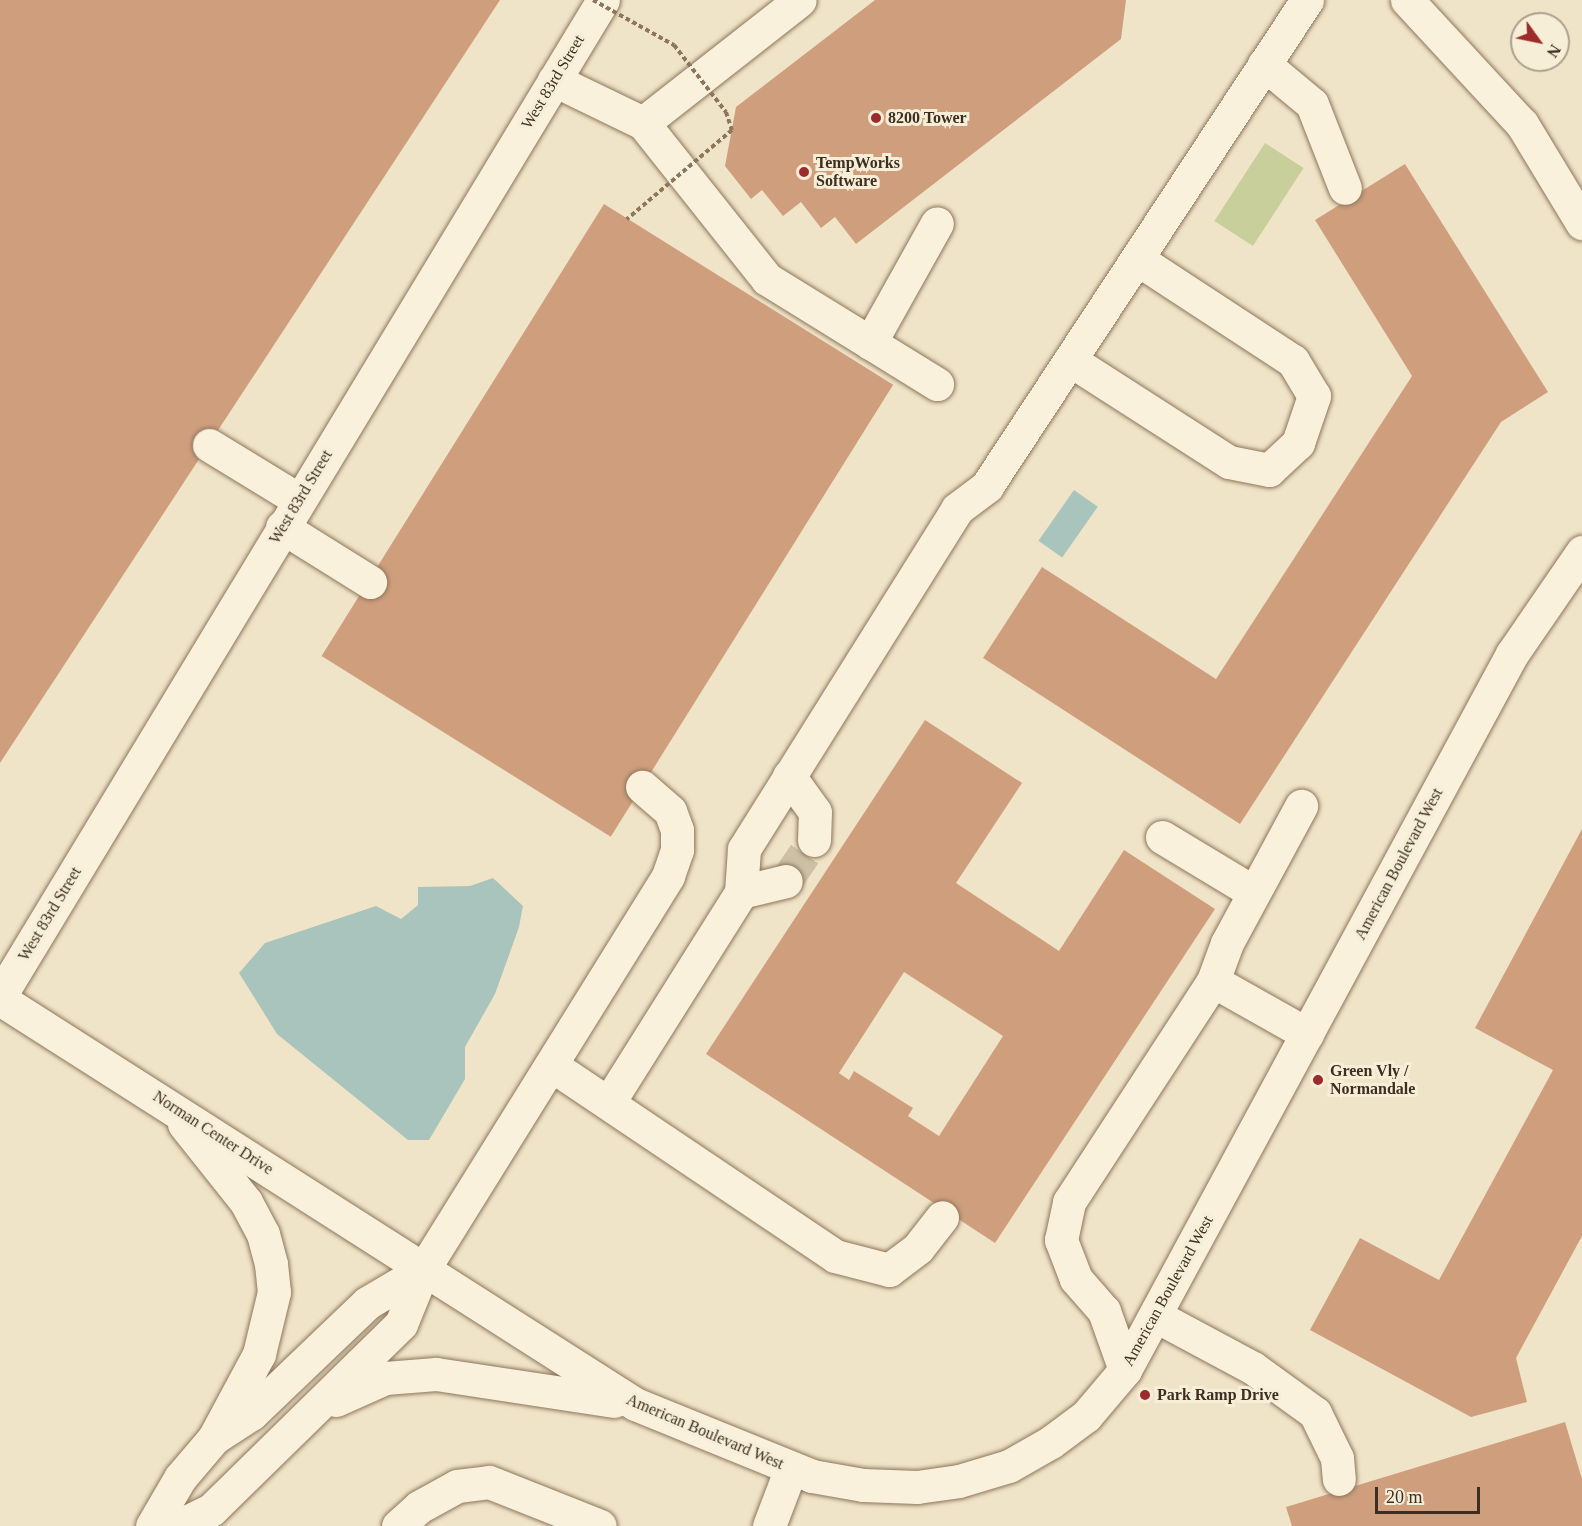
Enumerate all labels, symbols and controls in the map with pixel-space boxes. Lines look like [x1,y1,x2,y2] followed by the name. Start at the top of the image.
[1510,12,1570,72] north arrow
[517,32,589,132] street label: West 83rd Street
[1544,42,1564,60] text: N
[888,108,967,128] place label: 8200 Tower
[869,111,883,125] marker: 8200 Tower
[816,153,900,191] place label: TempWorks Software
[797,165,811,179] marker: TempWorks Software
[265,447,337,547] street label: West 83rd Street
[1351,785,1447,943] street label: American Boulevard West
[14,864,86,964] street label: West 83rd Street
[1330,1061,1415,1099] place label: Green Vly / Normandale
[1311,1073,1325,1087] marker: Green Vly / Normandale
[149,1087,277,1179] street label: Norman Center Drive
[1119,1212,1217,1370] street label: American Boulevard West
[1157,1385,1279,1405] place label: Park Ramp Drive
[1138,1388,1152,1402] marker: Park Ramp Drive
[623,1390,787,1474] street label: American Boulevard West
[1378,1475,1483,1513] scale bar
[1386,1487,1423,1507] text: 20 m

